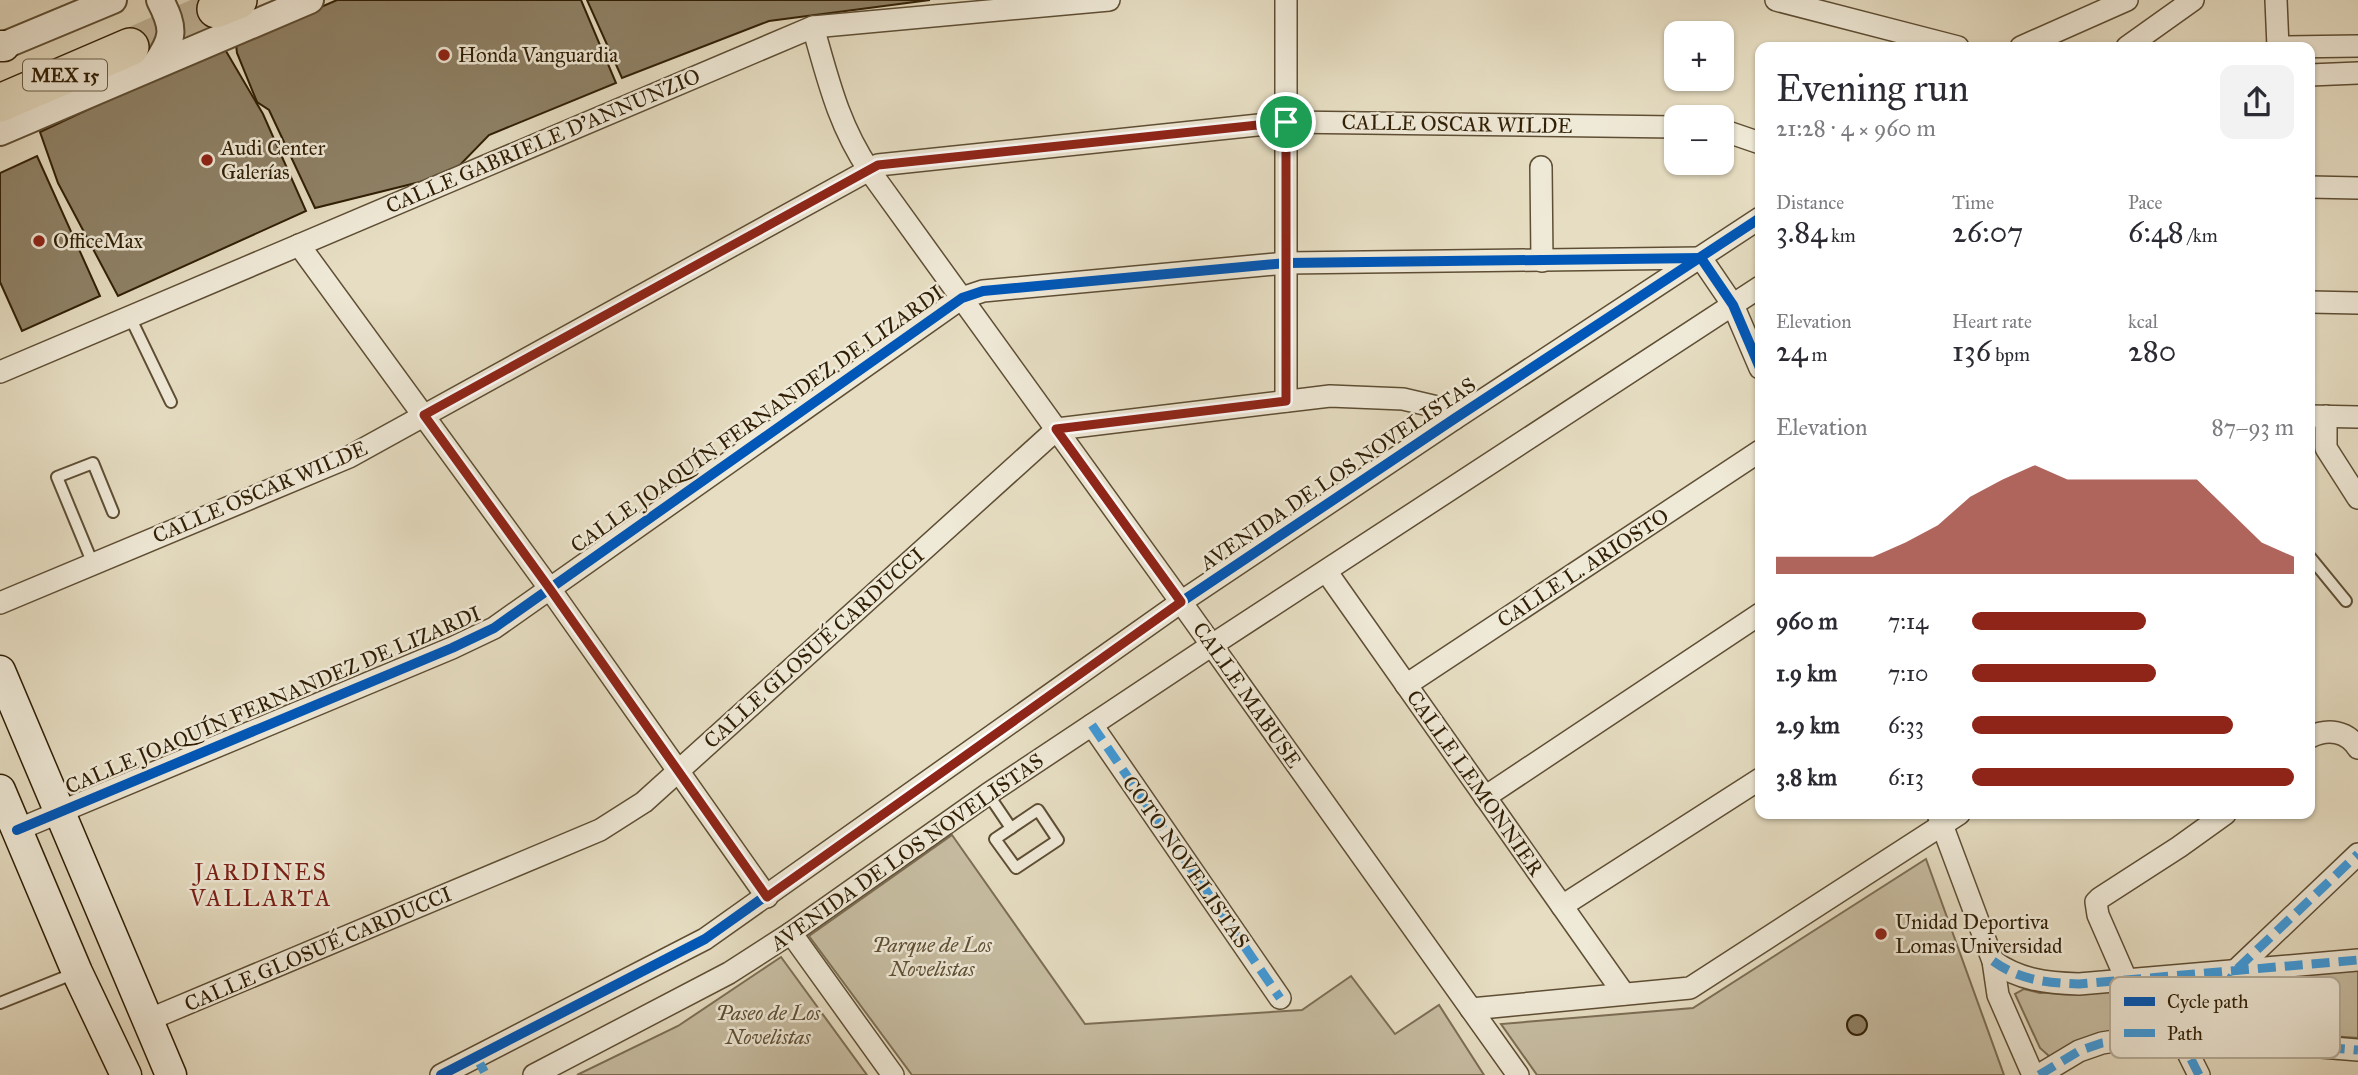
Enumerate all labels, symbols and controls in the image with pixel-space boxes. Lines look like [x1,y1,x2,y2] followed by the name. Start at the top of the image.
[1664,21,1734,175] map controls
[1664,21,1734,91] button: +
[458,42,618,68] place label: Honda Vanguardia
[436,47,452,63] marker: Honda Vanguardia
[23,60,107,90] road number: MEX 15
[382,63,704,219] street label: CALLE GABRIELE D'ANNUNZIO
[1776,65,1969,111] text: Evening run
[2220,65,2294,139] button: share
[1256,92,1316,152] pin
[1267,103,1305,141] icon: arrive
[1664,105,1734,175] button: −
[1341,109,1573,139] street label: CALLE OSCAR WILDE
[1776,114,1936,142] text: 21:28 · 4 × 960 m
[220,135,325,185] place label: Audi Center Galerías
[199,152,215,168] marker: Audi Center Galerías
[1776,191,1844,214] text: Distance
[1952,191,1994,214] text: Time
[2128,191,2162,214] text: Pace
[1776,214,1827,250] text: 3.84
[1952,214,2023,250] text: 26:07
[2128,214,2184,250] text: 6:48
[1827,224,1856,247] text: km
[2184,224,2218,247] text: /km
[53,228,144,254] place label: OfficeMax
[31,233,47,249] marker: OfficeMax
[565,279,948,558] street label: CALLE JOAQUÍN FERNANDEZ DE LIZARDI
[1776,310,1851,333] text: Elevation
[1952,310,2032,333] text: Heart rate
[2128,310,2158,333] text: kcal
[1776,333,1808,369] text: 24
[1952,333,1991,369] text: 136
[2128,333,2176,369] text: 280
[1808,343,1828,366] text: m
[1991,343,2030,366] text: bpm
[1194,372,1481,577] street label: AVENIDA DE LOS NOVELISTAS
[1776,413,1867,441] text: Elevation
[2212,413,2294,441] text: 87–93 m
[149,435,371,549] street label: CALLE OSCAR WILDE
[1492,503,1674,633] street label: CALLE L. ARIOSTO
[698,541,930,754] street label: CALLE GLOSUÉ CARDUCCI
[61,599,485,800] street label: CALLE JOAQUÍN FERNANDEZ DE LIZARDI
[1776,607,1838,635] text: 960 m
[1888,607,1928,635] text: 7:14
[1187,617,1307,773] street label: CALLE MABUSE
[1776,659,1837,687] text: 1.9 km
[1888,659,1928,687] text: 7:10
[1401,685,1550,882] street label: CALLE LEMONNIER
[1776,711,1840,739] text: 2.9 km
[1888,711,1924,739] text: 6:33
[765,747,1049,957] street label: AVENIDA DE LOS NOVELISTAS
[1776,763,1837,791] text: 3.8 km
[1888,763,1924,791] text: 6:13
[1117,771,1255,953] street label: COTO NOVELISTAS
[189,858,332,912] district label: JARDINES VALLARTA
[180,880,456,1017] street label: CALLE GLOSUÉ CARDUCCI
[1895,909,2063,959] place label: Unidad Deportiva Lomas Universidad
[1873,926,1889,942] marker: Unidad Deportiva Lomas Universidad
[872,932,993,982] park label: Parque de Los Novelistas
[2110,977,2340,1058] legend
[2167,990,2249,1013] text: Cycle path
[716,1000,821,1050] park label: Paseo de Los Novelistas
[2167,1022,2203,1045] text: Path

